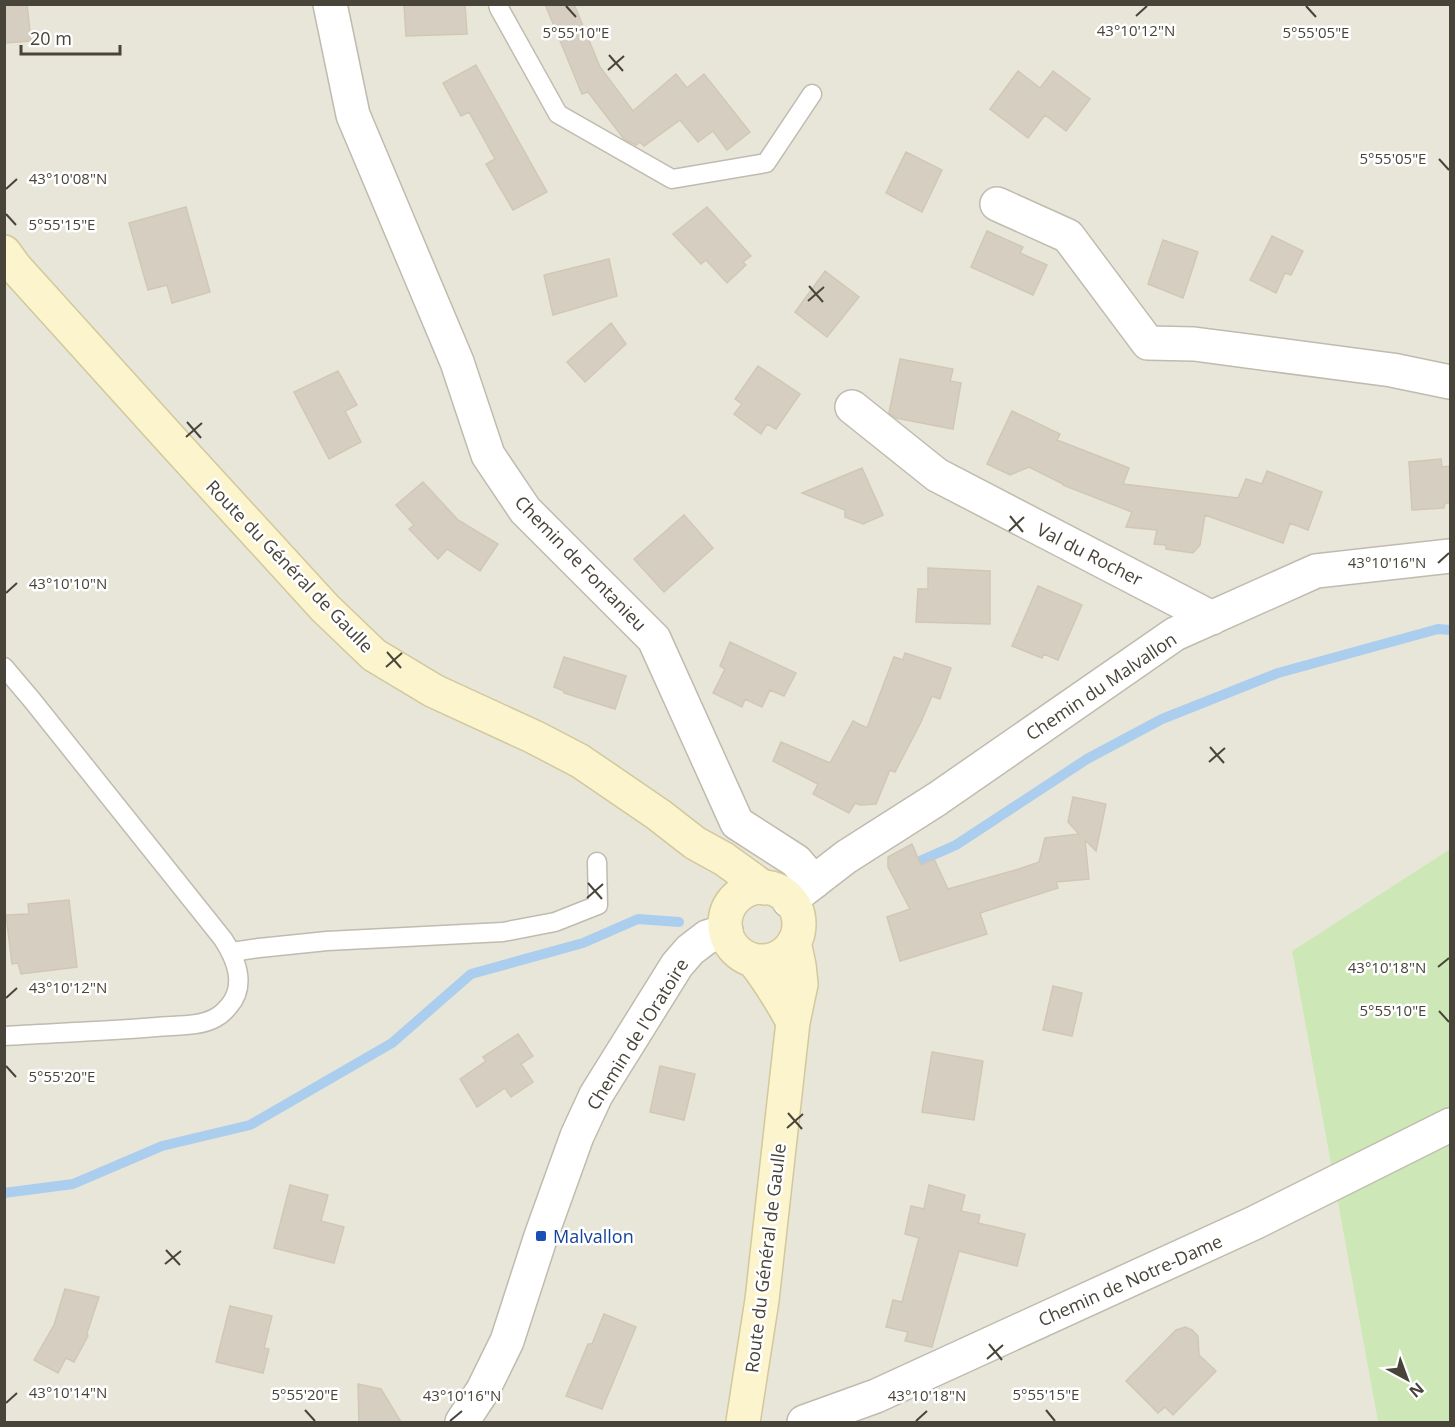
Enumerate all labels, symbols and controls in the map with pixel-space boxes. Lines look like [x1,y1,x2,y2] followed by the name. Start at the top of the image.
[21,18,120,56] scale bar
[1097,20,1175,40] text: 43°10'12"N
[543,22,609,42] text: 5°55'10"E
[1283,22,1349,42] text: 5°55'05"E
[30,26,72,50] text: 20 m
[1360,148,1426,168] text: 5°55'05"E
[29,168,107,188] text: 43°10'08"N
[29,214,95,234] text: 5°55'15"E
[201,475,379,657] street label: Route du Général de Gaulle
[510,490,652,636] street label: Chemin de Fontanieu
[1033,517,1148,591] street label: Val du Rocher
[1348,552,1426,572] text: 43°10'16"N
[29,573,107,593] text: 43°10'10"N
[1021,627,1181,745] street label: Chemin du Malvallon
[581,954,693,1114] street label: Chemin de l'Oratoire
[1348,957,1426,977] text: 43°10'18"N
[29,977,107,997] text: 43°10'12"N
[1360,1000,1426,1020] text: 5°55'10"E
[29,1066,95,1086] text: 5°55'20"E
[739,1142,791,1374] street label: Route du Général de Gaulle
[553,1224,634,1248] place label: Malvallon
[534,1229,548,1243] marker: Malvallon
[1034,1229,1226,1331] street label: Chemin de Notre-Dame
[1377,1349,1437,1409] north arrow
[1405,1378,1429,1403] text: N
[29,1382,107,1402] text: 43°10'14"N
[272,1384,338,1404] text: 5°55'20"E
[1013,1384,1079,1404] text: 5°55'15"E
[423,1385,501,1405] text: 43°10'16"N
[888,1385,966,1405] text: 43°10'18"N

